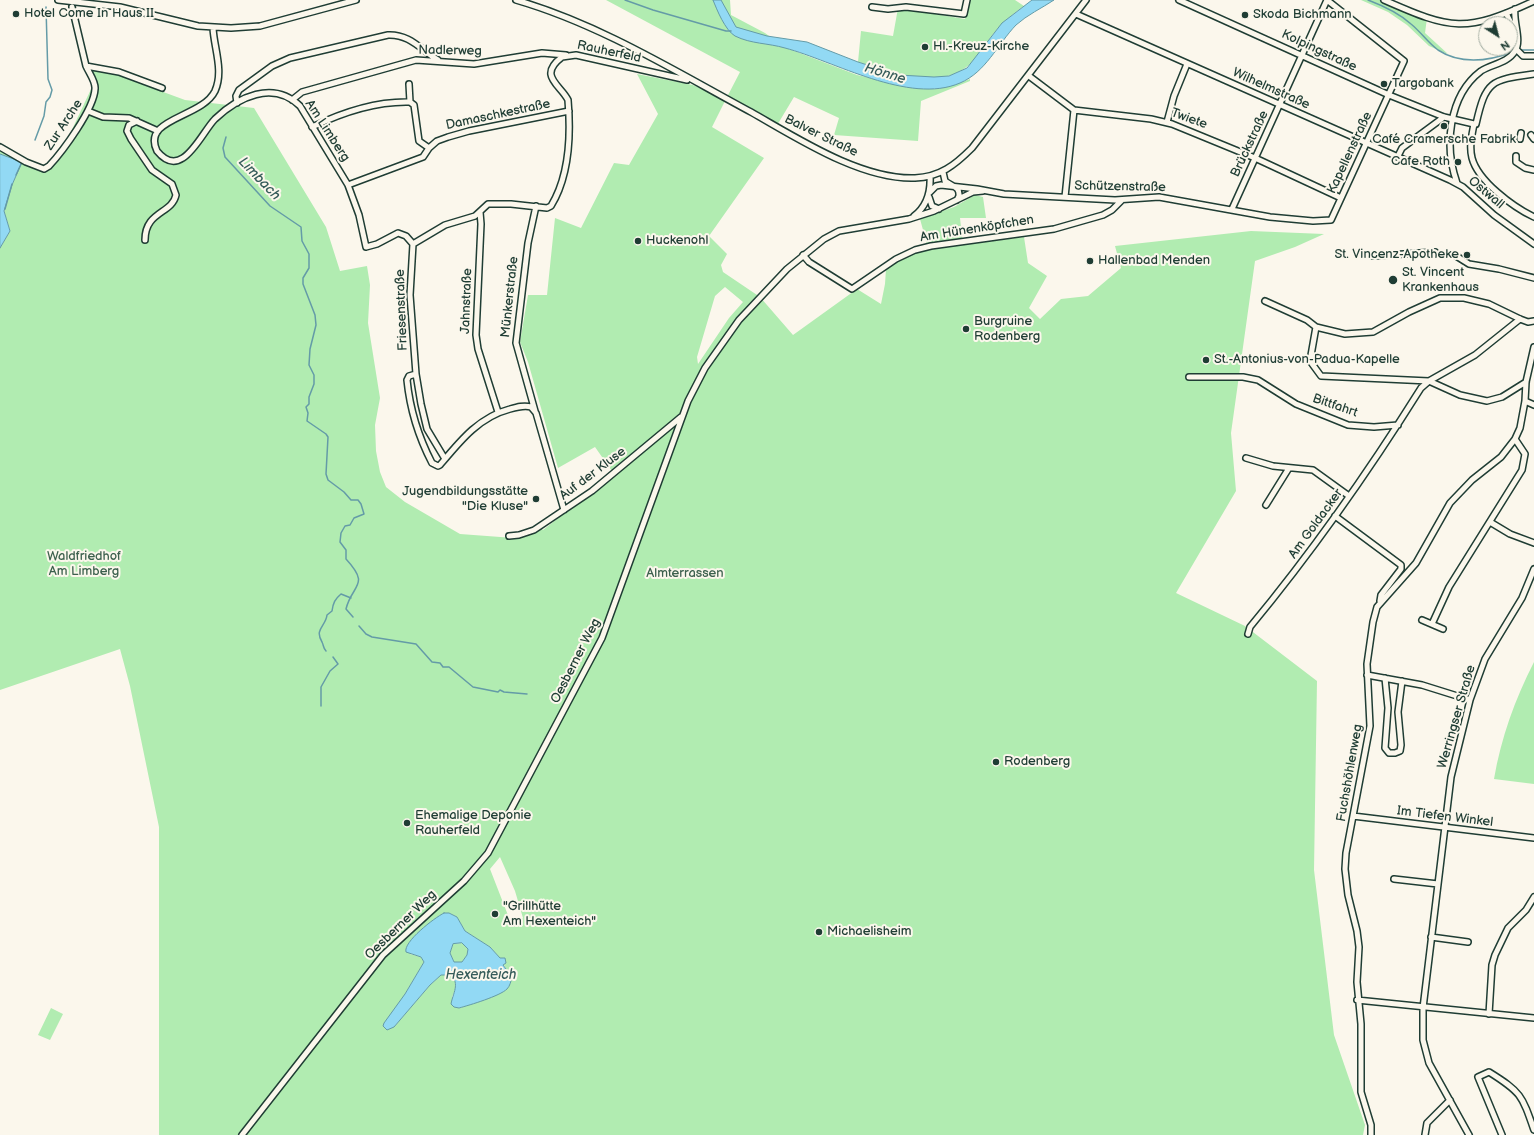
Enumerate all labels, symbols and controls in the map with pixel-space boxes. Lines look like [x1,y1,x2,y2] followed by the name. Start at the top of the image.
[24,6,154,22] place label: Hotel Come In Haus II
[1253,7,1352,23] place label: Skoda Bichmann
[11,9,21,19] marker: Hotel Come In Haus II
[1240,10,1250,20] marker: Skoda Bichmann
[1478,16,1518,56] north arrow
[1279,27,1359,75] street label: Kolpingstraße
[576,38,642,66] street label: Rauherfeld
[1498,38,1512,53] text: N
[933,39,1029,55] place label: Hl.-Kreuz-Kirche
[920,42,930,52] marker: Hl.-Kreuz-Kirche
[418,43,482,59] street label: Nadlerweg
[862,60,908,88] water label: Hönne
[1230,65,1312,113] street label: Wilhelmstraße
[1392,76,1454,92] place label: Targobank
[1379,79,1389,89] marker: Targobank
[444,96,552,134] street label: Damaschkestraße
[42,97,86,153] street label: Zur Arche
[301,97,353,165] street label: Am Limberg
[1169,105,1209,133] street label: Twiete
[1228,108,1272,180] street label: Brückstraße
[1324,109,1376,197] street label: Kapellenstraße
[782,112,860,160] street label: Balver Straße
[1439,121,1449,131] marker: Café Cramersche Fabrik
[1372,132,1516,148] place label: Café Cramersche Fabrik
[234,154,284,204] water label: Limbach
[1391,154,1450,170] place label: Cafe Roth
[1453,157,1463,167] marker: Cafe Roth
[1465,173,1507,213] street label: Ostwall
[1074,178,1166,196] street label: Schützenstraße
[919,212,1035,246] street label: Am Hünenköpfchen
[646,233,708,249] place label: Huckenohl
[633,236,643,246] marker: Huckenohl
[1334,247,1459,263] place label: St. Vincenz-Apotheke
[1462,250,1472,260] marker: St. Vincenz-Apotheke
[1098,253,1210,269] place label: Hallenbad Menden
[498,256,522,338] street label: Münkerstraße
[1085,256,1095,266] marker: Hallenbad Menden
[1402,265,1479,296] place label: St. Vincent Krankenhaus
[458,268,476,334] street label: Jahnstraße
[393,269,411,351] street label: Friesenstraße
[1387,274,1399,286] marker: St. Vincent Krankenhaus
[974,314,1040,345] place label: Burgruine Rodenberg
[961,324,971,334] marker: Burgruine Rodenberg
[1214,352,1400,368] place label: St.-Antonius-von-Padua-Kapelle
[1201,355,1211,365] marker: St.-Antonius-von-Padua-Kapelle
[1310,391,1360,421] street label: Bittfahrt
[557,444,629,504] street label: Auf der Kluse
[402,484,528,515] place label: Jugendbildungsstätte "Die Kluse"
[1285,486,1347,562] street label: Am Goldacker
[531,494,541,504] marker: Jugendbildungsstätte "Die Kluse"
[47,549,121,580] park label: Waldfriedhof Am Limberg
[646,566,724,582] park label: Almterrassen
[548,616,604,706] street label: Oesberner Weg
[1435,663,1479,771] street label: Werringser Straße
[1334,723,1366,823] street label: Fuchshöhlenweg
[1004,754,1070,770] place label: Rodenberg
[991,757,1001,767] marker: Rodenberg
[1396,803,1494,831] street label: Im Tiefen Winkel
[415,808,531,839] place label: Ehemalige Deponie Rauherfeld
[402,818,412,828] marker: Ehemalige Deponie Rauherfeld
[362,887,440,963] street label: Oesberner Weg
[503,899,596,930] place label: "Grillhütte Am Hexenteich"
[490,909,500,919] marker: "Grillhütte Am Hexenteich"
[827,924,911,940] place label: Michaelisheim
[814,927,824,937] marker: Michaelisheim
[446,967,516,983] water label: Hexenteich

